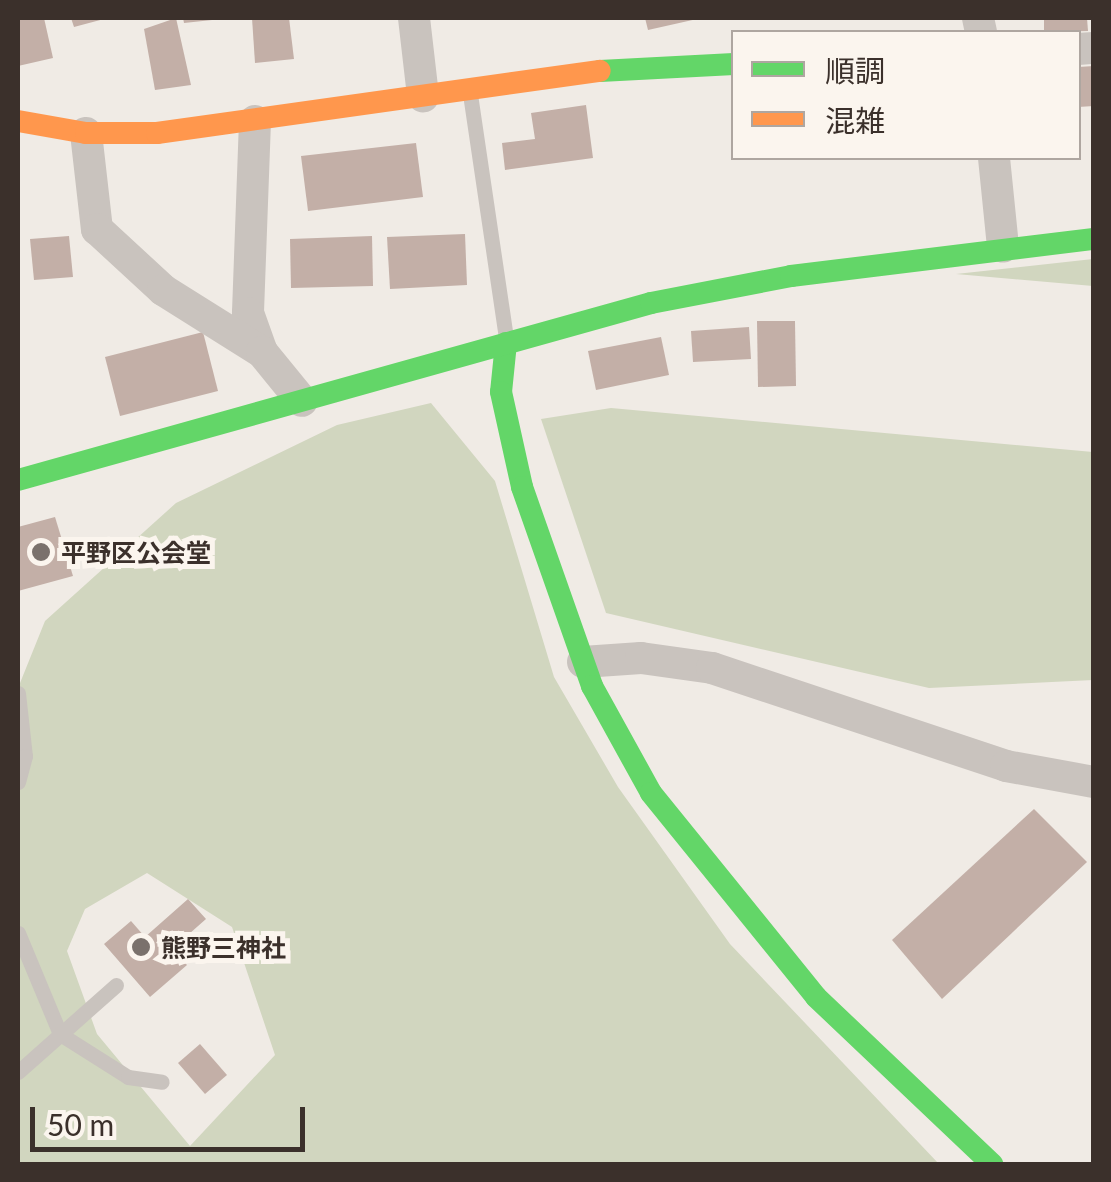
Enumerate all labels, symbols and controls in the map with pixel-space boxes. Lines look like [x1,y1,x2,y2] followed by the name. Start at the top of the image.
[731,30,1081,160] legend
[825,52,885,88] text: 順調
[825,102,885,138] text: 混雑
[61,537,211,567] place label: 平野区公会堂
[30,541,52,563] marker: 平野区公会堂
[161,932,286,962] place label: 熊野三神社
[130,936,152,958] marker: 熊野三神社
[35,1087,310,1149] scale bar
[47,1106,114,1142] text: 50 m

